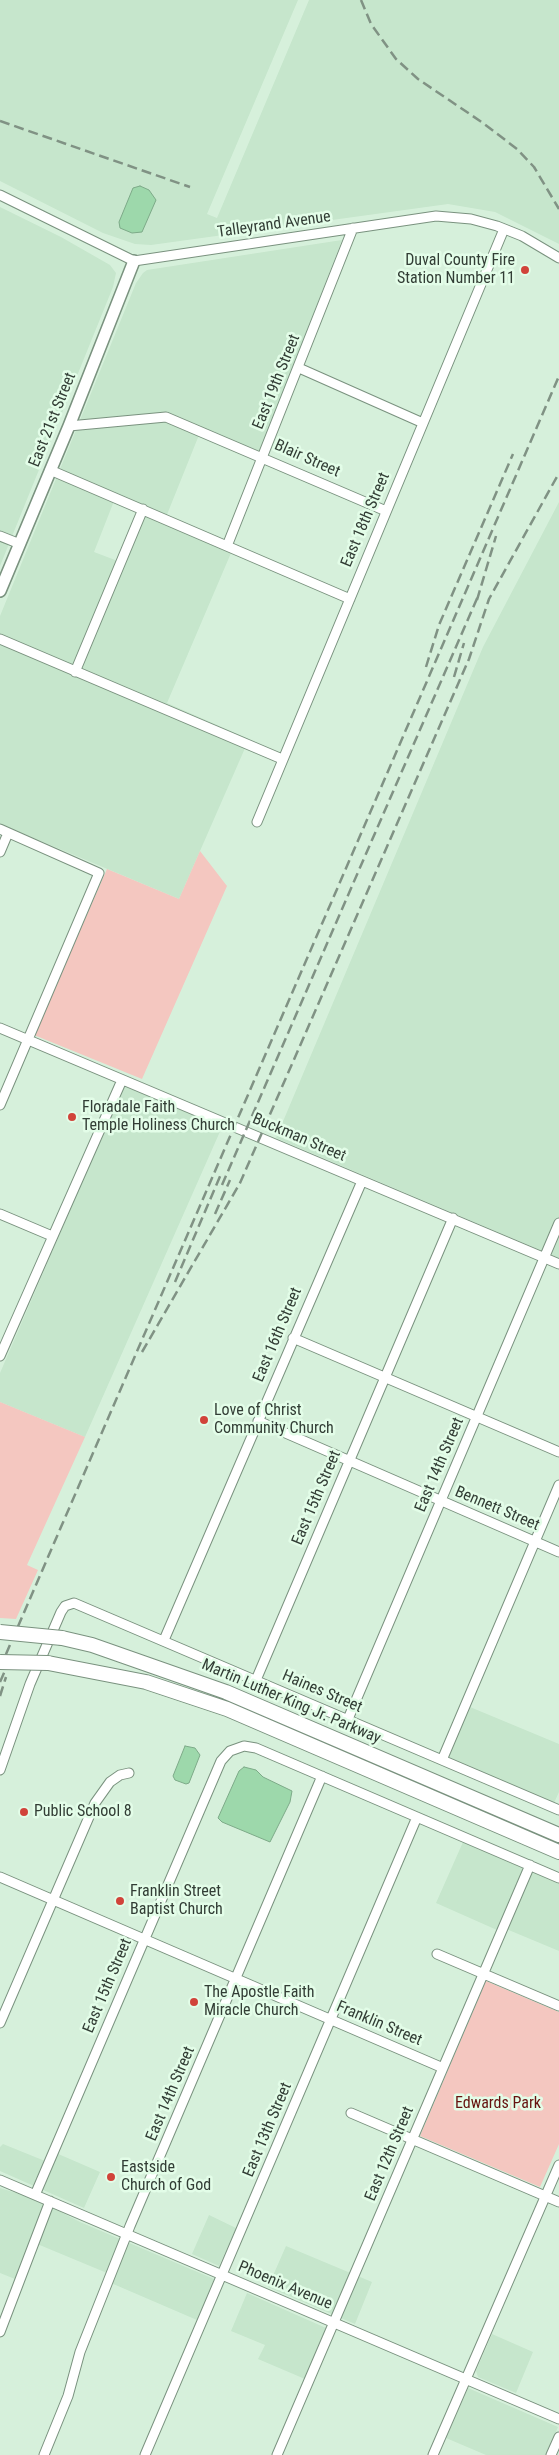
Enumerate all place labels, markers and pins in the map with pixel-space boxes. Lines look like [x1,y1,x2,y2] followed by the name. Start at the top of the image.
[397,251,515,289] place label: Duval County Fire Station Number 11
[519,264,531,276] marker: Duval County Fire Station Number 11
[82,1098,235,1136] place label: Floradale Faith Temple Holiness Church
[66,1111,78,1123] marker: Floradale Faith Temple Holiness Church
[214,1401,334,1439] place label: Love of Christ Community Church
[198,1414,210,1426] marker: Love of Christ Community Church
[34,1802,132,1822] place label: Public School 8
[18,1806,30,1818] marker: Public School 8
[130,1882,223,1920] place label: Franklin Street Baptist Church
[114,1895,126,1907] marker: Franklin Street Baptist Church
[204,1983,314,2021] place label: The Apostle Faith Miracle Church
[188,1996,200,2008] marker: The Apostle Faith Miracle Church
[121,2158,211,2196] place label: Eastside Church of God
[105,2171,117,2183] marker: Eastside Church of God

